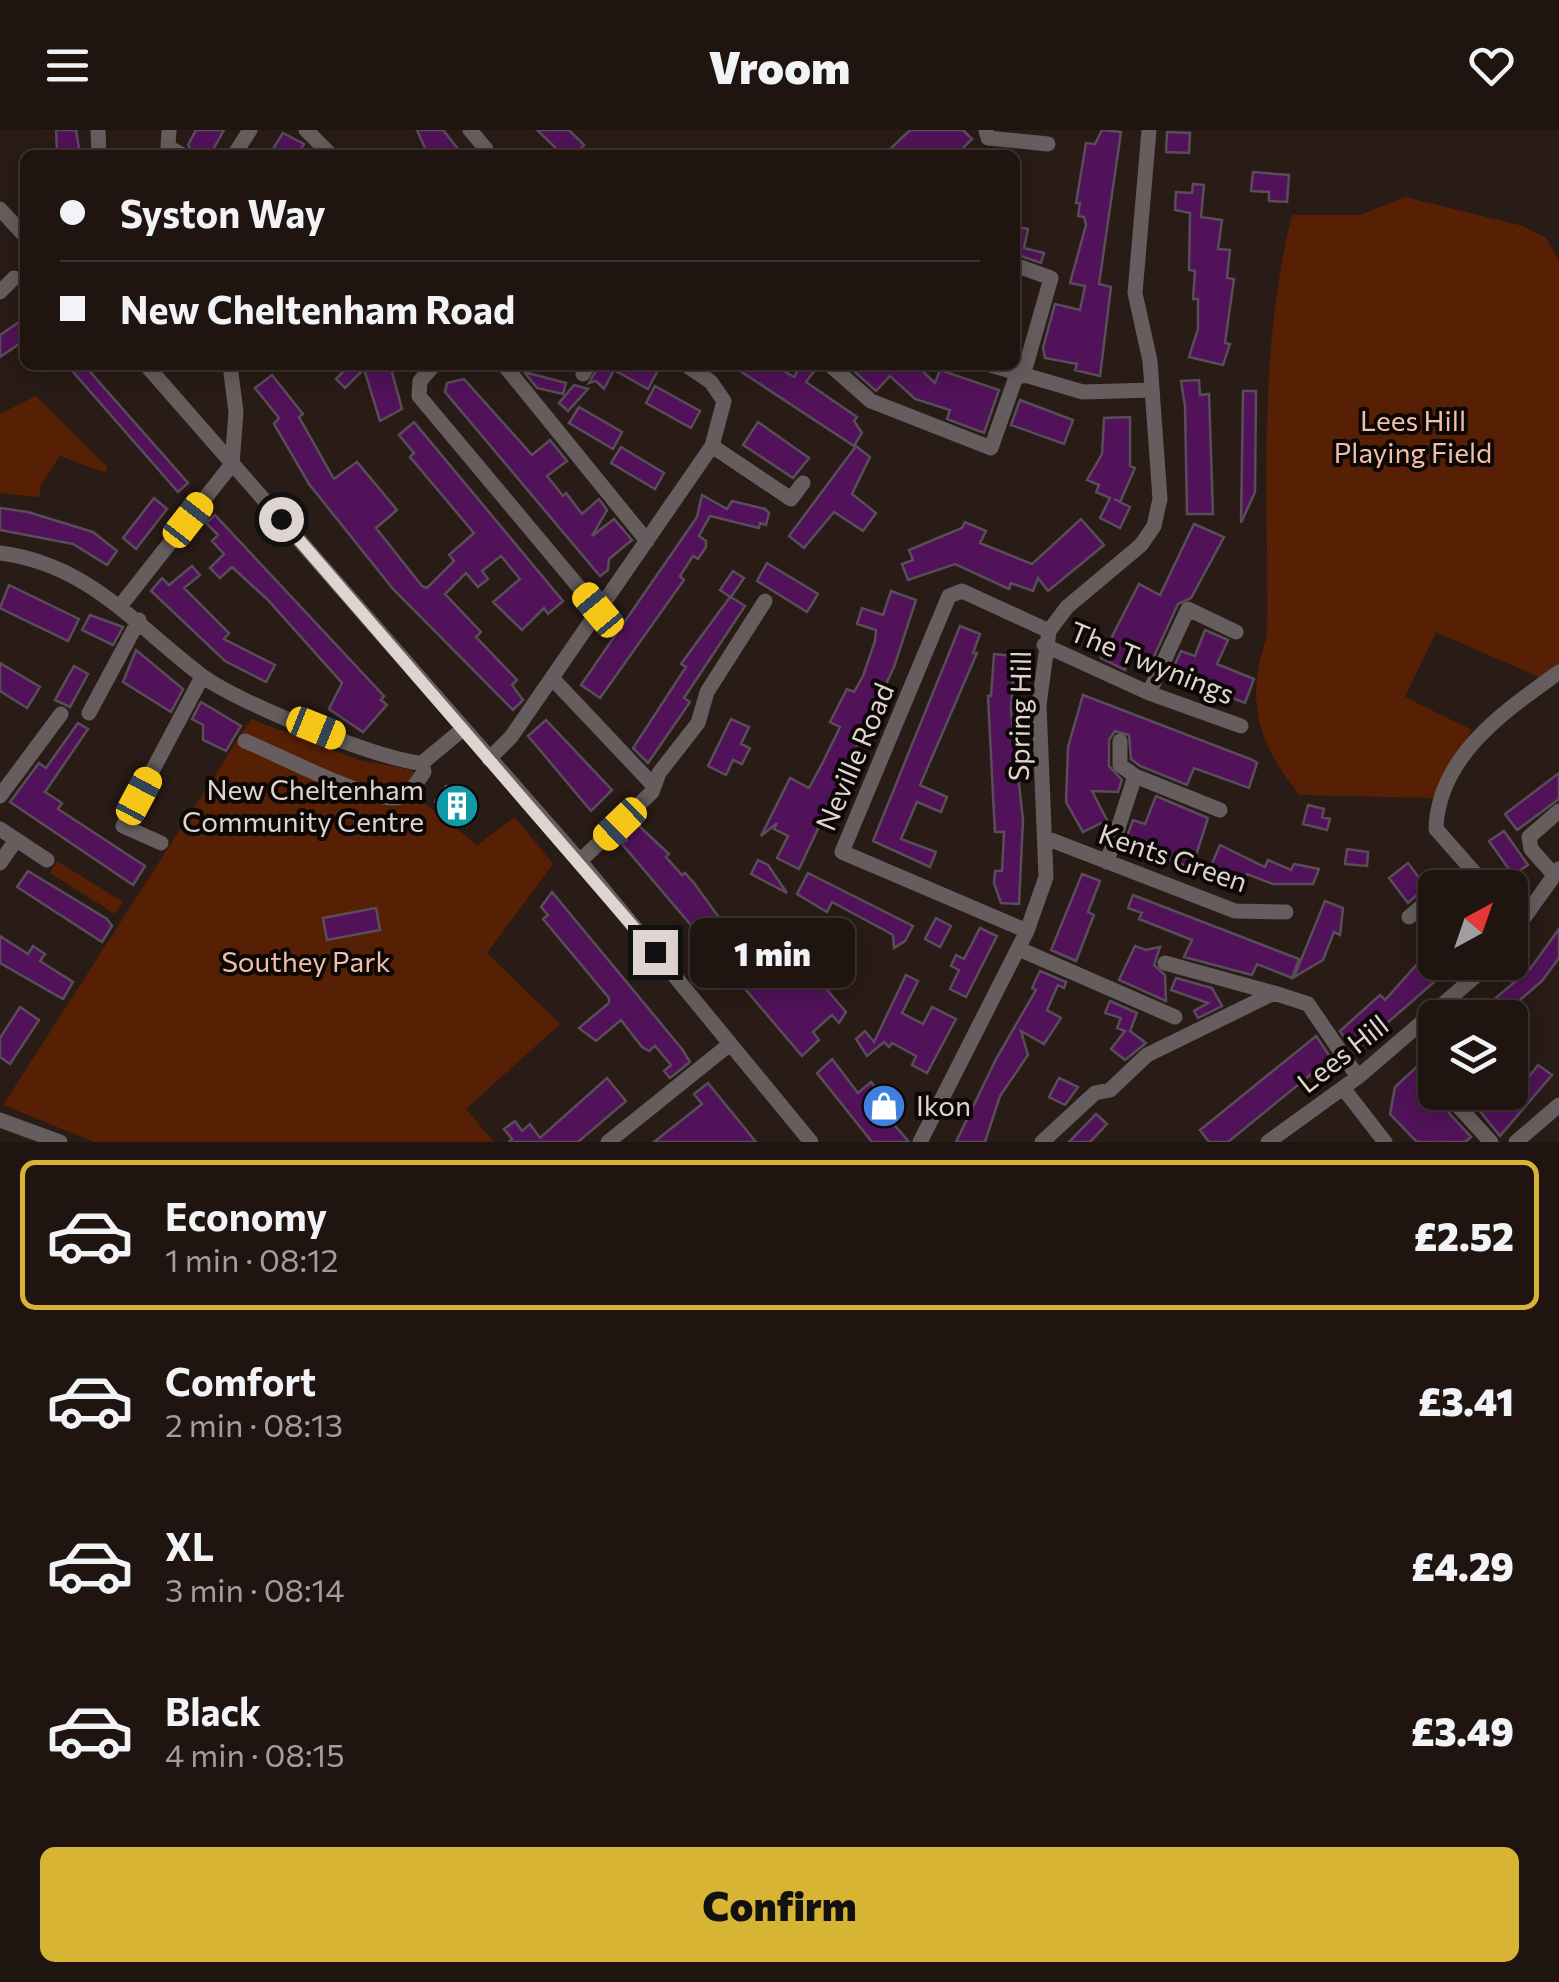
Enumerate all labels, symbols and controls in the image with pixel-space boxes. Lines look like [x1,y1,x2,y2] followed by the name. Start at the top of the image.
[40,38,95,93] icon: menu
[709,38,850,93] text: Vroom
[1464,38,1519,93] icon: heart
[120,189,326,236] text: Syston Way
[120,285,515,332] text: New Cheltenham Road
[1334,403,1492,469] park label: Lees Hill Playing Field
[158,487,218,553] car
[259,497,304,542] route start
[567,577,629,643] car
[1065,614,1240,710] street label: The Twynings
[1001,651,1037,781] street label: Spring Hill
[808,678,900,835] street label: Neville Road
[283,703,349,753] car
[112,762,166,830] car
[182,772,424,838] place label: New Cheltenham Community Centre
[434,783,480,829] building icon: New Cheltenham Community Centre
[588,792,652,856] car
[1095,816,1252,898] street label: Kents Green
[1418,870,1528,980] north arrow
[1418,870,1528,1110] map controls
[690,917,855,987] callout: 1 min
[633,930,678,975] route end
[734,933,811,973] text: 1 min
[221,944,391,978] park label: Southey Park
[1418,1000,1528,1110] button: layers
[1290,1007,1395,1099] street label: Lees Hill
[861,1083,907,1129] shop icon: Ikon
[916,1088,971,1122] place label: Ikon
[45,1190,135,1280] icon: car
[165,1192,327,1239] text: Economy
[1414,1212,1514,1259] text: £2.52
[165,1239,338,1279] text: 1 min · 08:12
[45,1355,135,1445] icon: car
[165,1357,316,1404] text: Comfort
[1418,1377,1514,1424] text: £3.41
[165,1404,343,1444] text: 2 min · 08:13
[45,1520,135,1610] icon: car
[165,1522,214,1569] text: XL
[1411,1542,1514,1589] text: £4.29
[165,1569,344,1609] text: 3 min · 08:14
[45,1685,135,1775] icon: car
[165,1687,261,1734] text: Black
[1411,1707,1514,1754] text: £3.49
[165,1734,345,1774] text: 4 min · 08:15
[40,1847,1519,1962] button: Confirm

